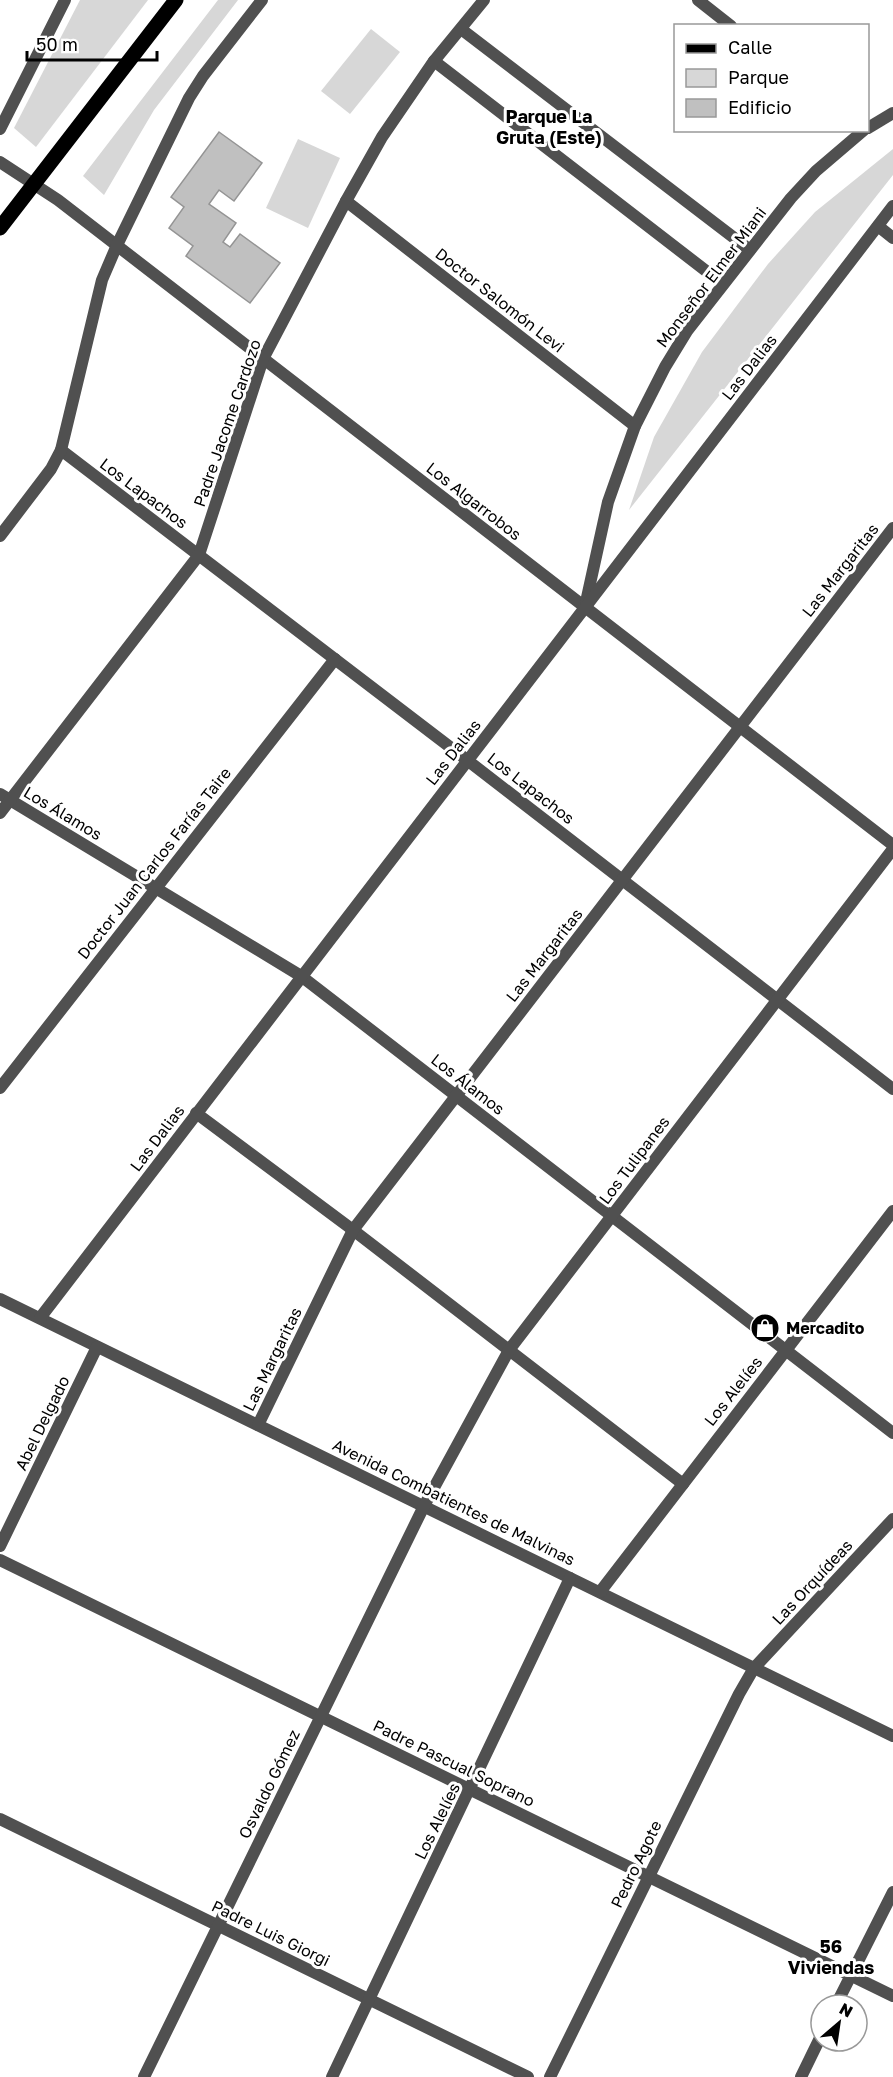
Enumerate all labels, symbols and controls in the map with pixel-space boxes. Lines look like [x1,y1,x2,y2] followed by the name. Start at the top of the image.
[27,24,158,62] scale bar
[674,24,869,132] legend
[36,33,78,55] text: 50 m
[728,36,772,58] text: Calle
[728,66,789,88] text: Parque
[728,96,792,118] text: Edificio
[496,105,602,148] district label: Parque La Gruta (Este)
[652,203,770,351] street label: Monseñor Elmer Miani
[431,243,569,357] street label: Doctor Salomón Levi
[717,330,781,404] street label: Las Dalias
[189,337,265,509] street label: Padre Jacome Cardozo
[96,453,192,533] street label: Los Lapachos
[422,458,526,544] street label: Los Algarrobos
[797,519,883,621] street label: Las Margaritas
[421,715,485,789] street label: Las Dalias
[484,748,578,828] street label: Los Lapachos
[73,763,235,963] street label: Doctor Juan Carlos Farías Taire
[20,782,106,844] street label: Los Álamos
[501,904,587,1006] street label: Las Margaritas
[427,1049,509,1119] street label: Los Álamos
[126,1101,188,1175] street label: Las Dalias
[594,1112,674,1208] street label: Los Tulipanes
[238,1304,306,1414] street label: Las Margaritas
[749,1312,781,1344] shop icon: Mercadito
[786,1318,865,1338] place label: Mercadito
[700,1352,766,1430] street label: Los Alelíes
[10,1372,74,1474] street label: Abel Delgado
[330,1434,578,1570] street label: Avenida Combatientes de Malvinas
[767,1535,857,1629] street label: Las Orquídeas
[370,1715,538,1811] street label: Padre Pascual Soprano
[234,1726,304,1842] street label: Osvaldo Gómez
[410,1779,464,1863] street label: Los Alelíes
[606,1817,666,1911] street label: Pedro Agote
[209,1896,333,1970] street label: Padre Luis Giorgi
[788,1935,874,1978] district label: 56 Viviendas
[809,1993,869,2053] north arrow
[836,1998,856,2022] text: N

